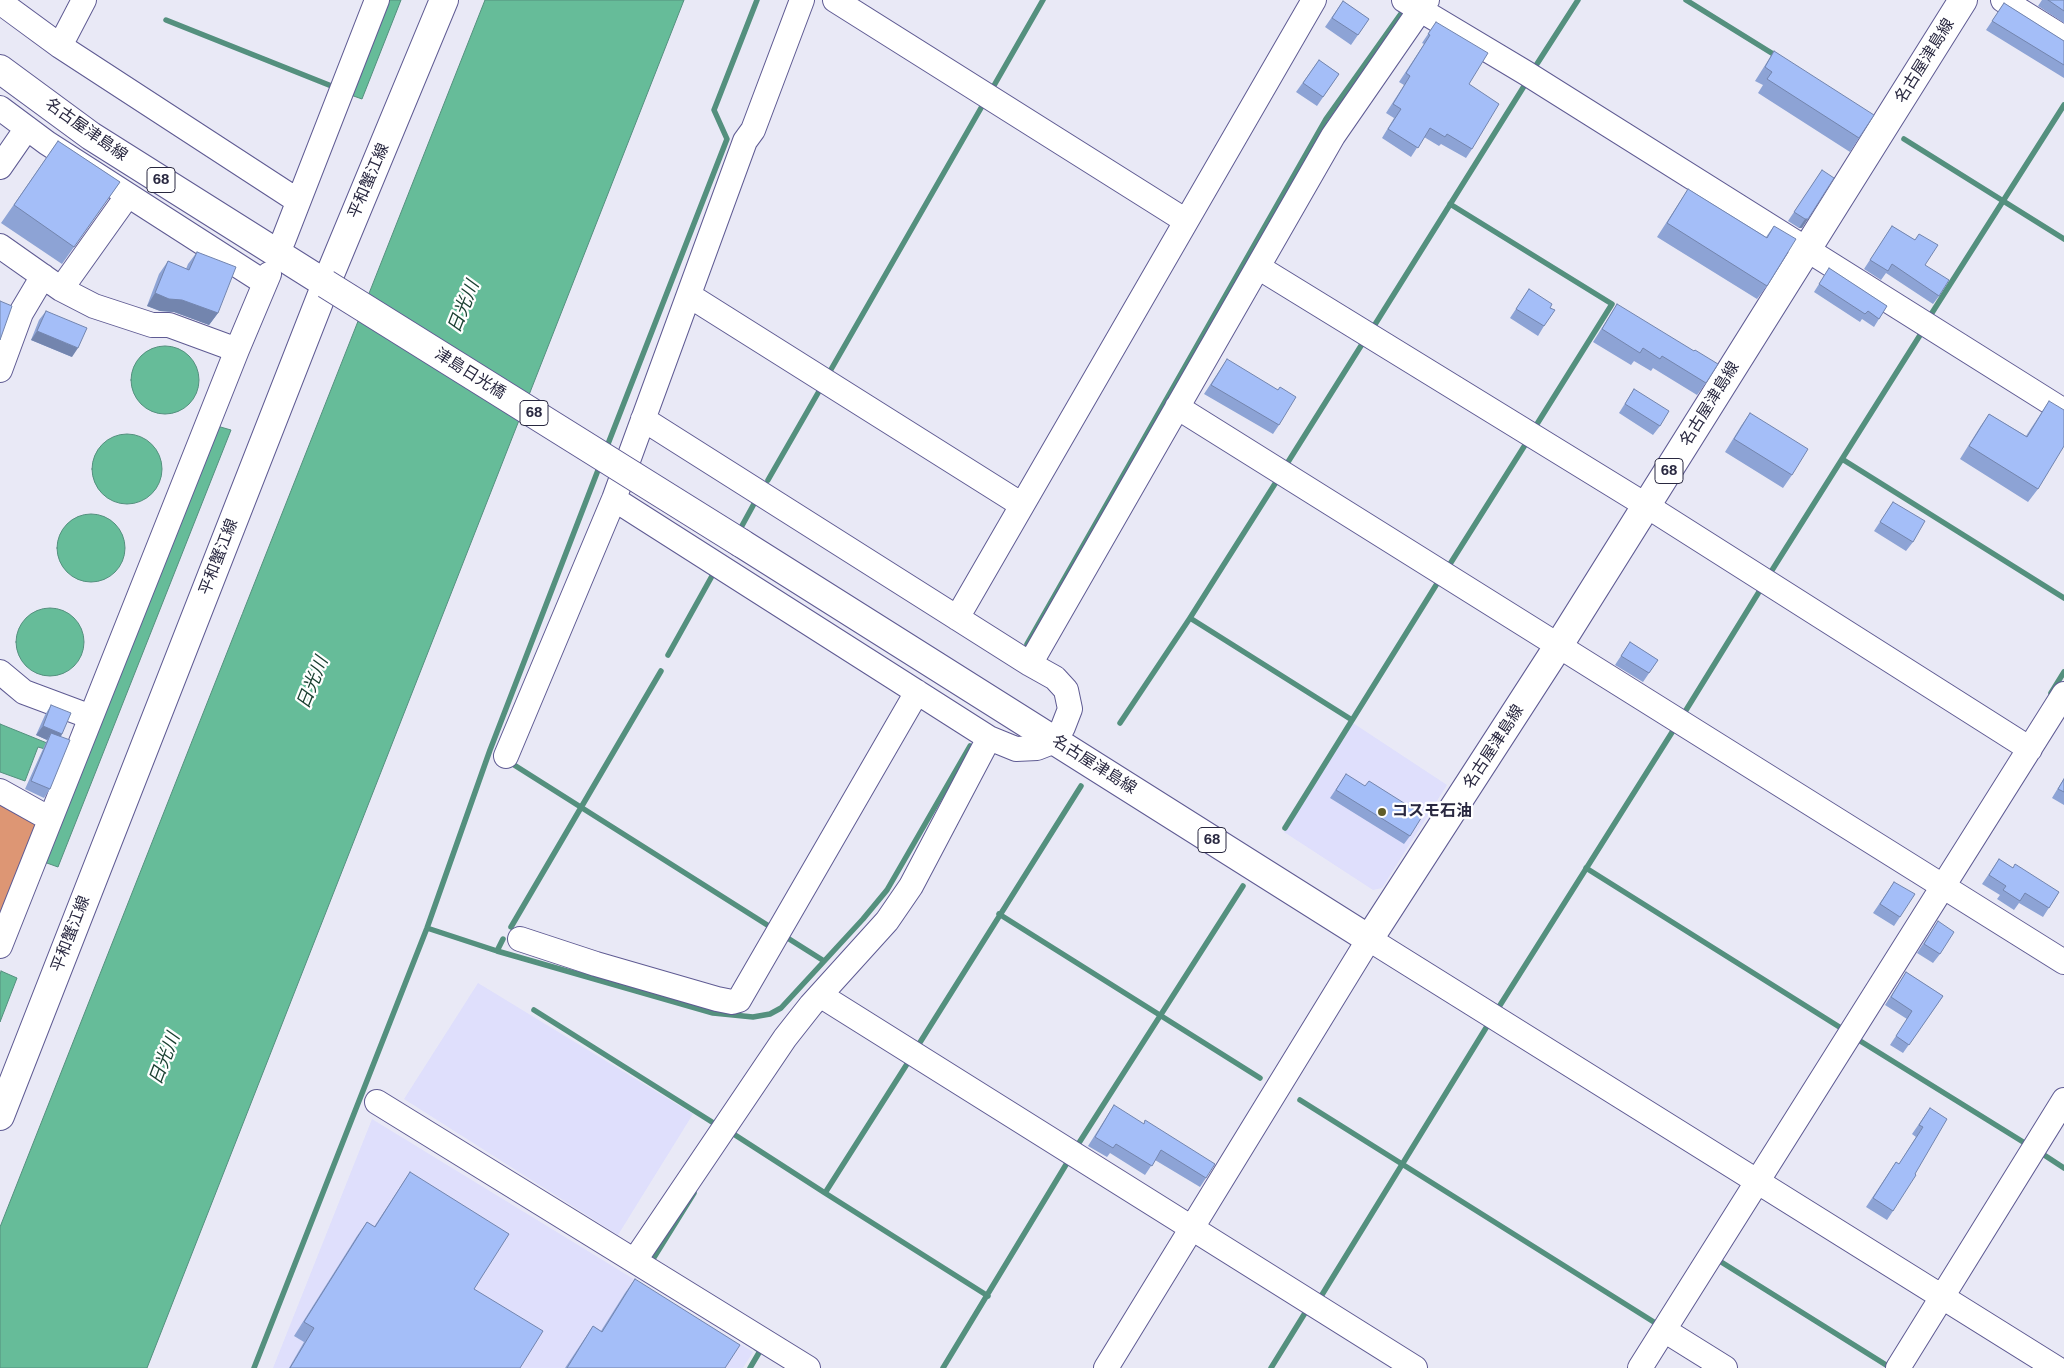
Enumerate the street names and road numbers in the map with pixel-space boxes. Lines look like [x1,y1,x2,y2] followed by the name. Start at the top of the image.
[1891,15,1959,107] street label: 名古屋津島線
[41,95,131,165] street label: 名古屋津島線
[345,140,393,222] street label: 平和蟹江線
[147,168,175,192] road number: 68
[431,345,509,403] street label: 津島日光橋
[1676,358,1744,450] street label: 名古屋津島線
[520,400,548,426] road number: 68
[1655,458,1683,484] road number: 68
[196,516,242,598] street label: 平和蟹江線
[1460,702,1528,792] street label: 名古屋津島線
[1048,731,1140,799] street label: 名古屋津島線
[1198,828,1226,852] road number: 68
[48,893,94,975] street label: 平和蟹江線

